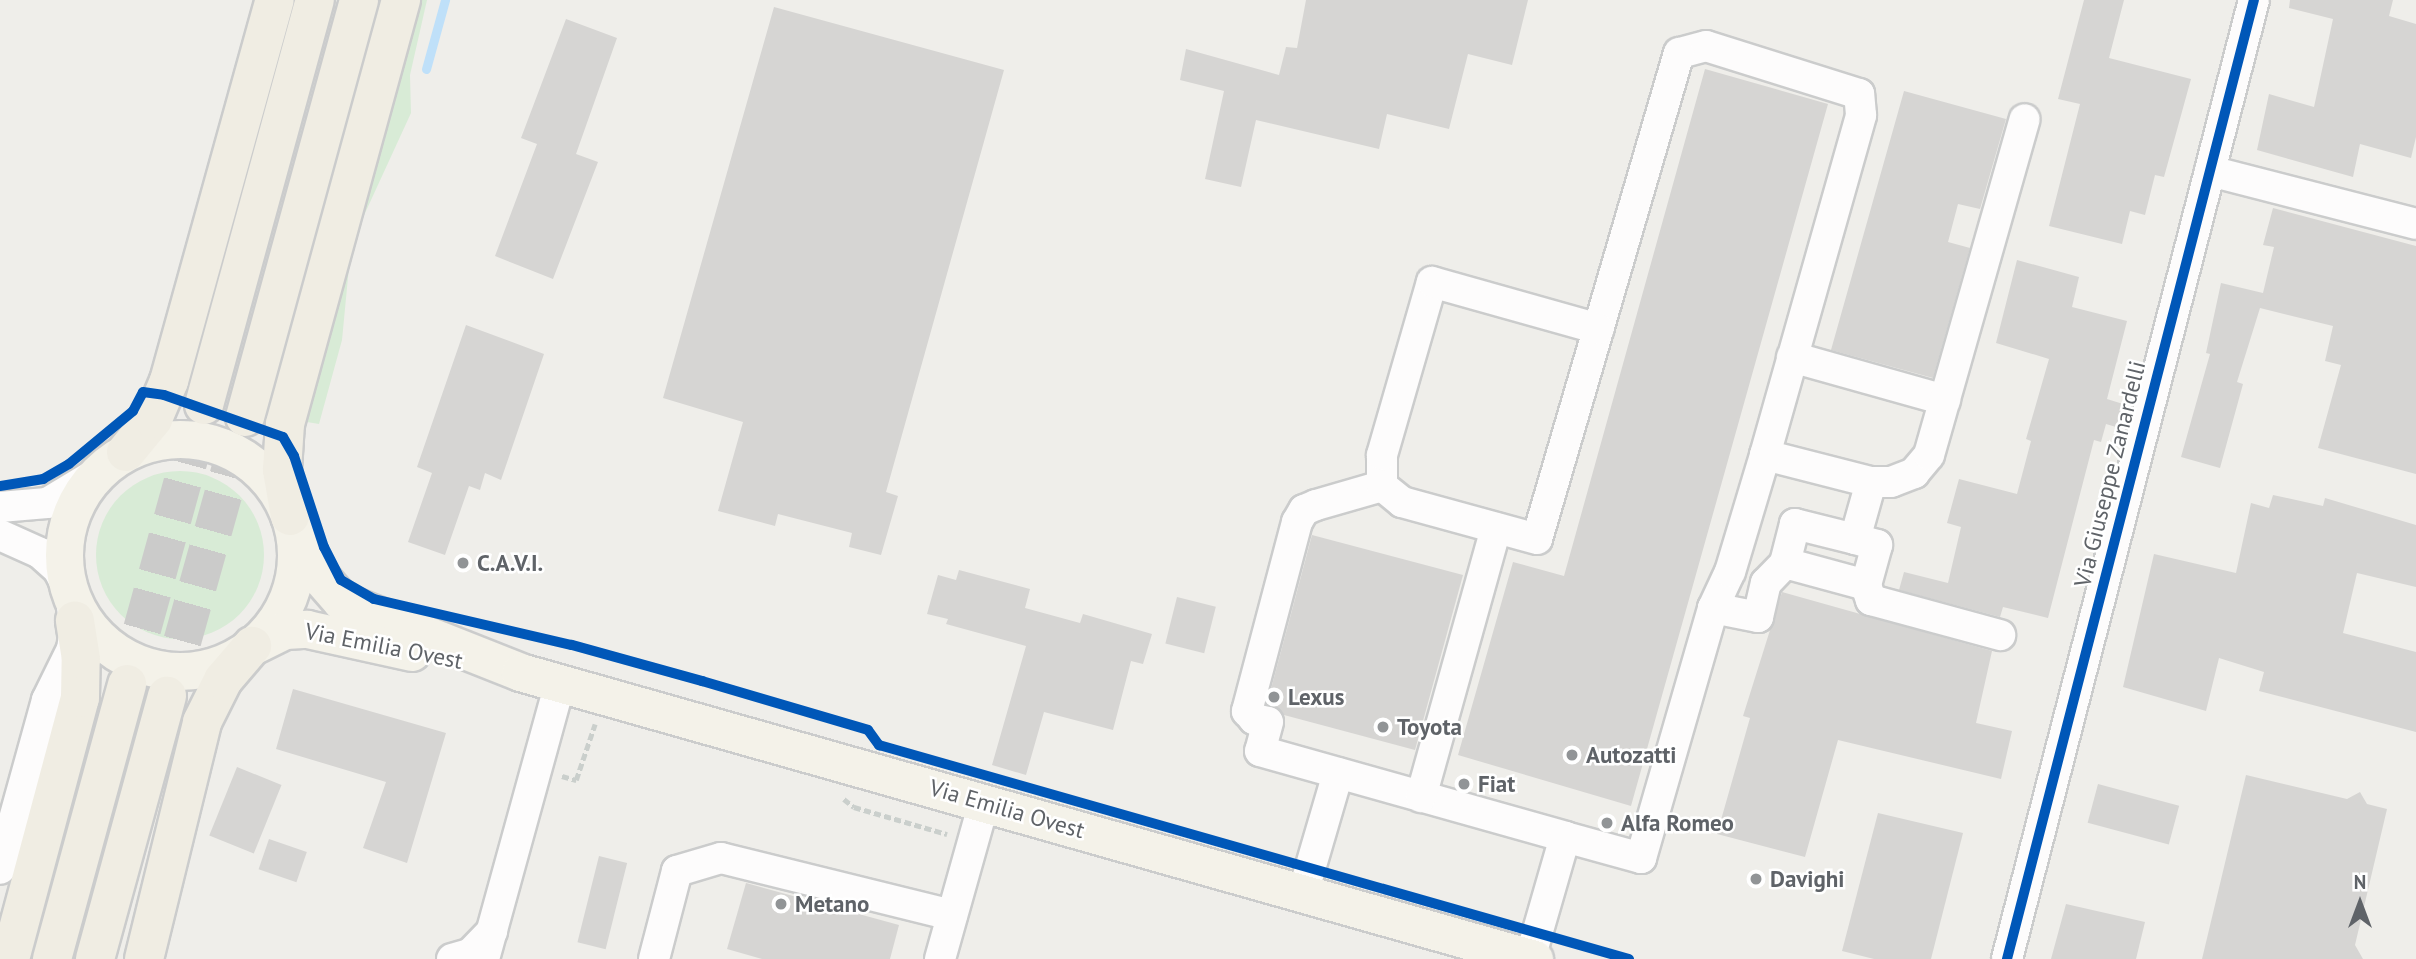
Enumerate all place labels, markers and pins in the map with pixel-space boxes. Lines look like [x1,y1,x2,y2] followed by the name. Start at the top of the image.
[477,549,543,577] place label: C.A.V.I.
[455,555,471,571] marker: C.A.V.I.
[1288,683,1344,711] place label: Lexus
[1266,689,1282,705] marker: Lexus
[1397,713,1462,741] place label: Toyota
[1375,719,1391,735] marker: Toyota
[1586,741,1676,769] place label: Autozatti
[1564,747,1580,763] marker: Autozatti
[1478,770,1515,798] place label: Fiat
[1456,776,1472,792] marker: Fiat
[1621,809,1734,837] place label: Alfa Romeo
[1599,815,1615,831] marker: Alfa Romeo
[1770,865,1844,893] place label: Davighi
[1748,871,1764,887] marker: Davighi
[795,890,869,918] place label: Metano
[773,896,789,912] marker: Metano

